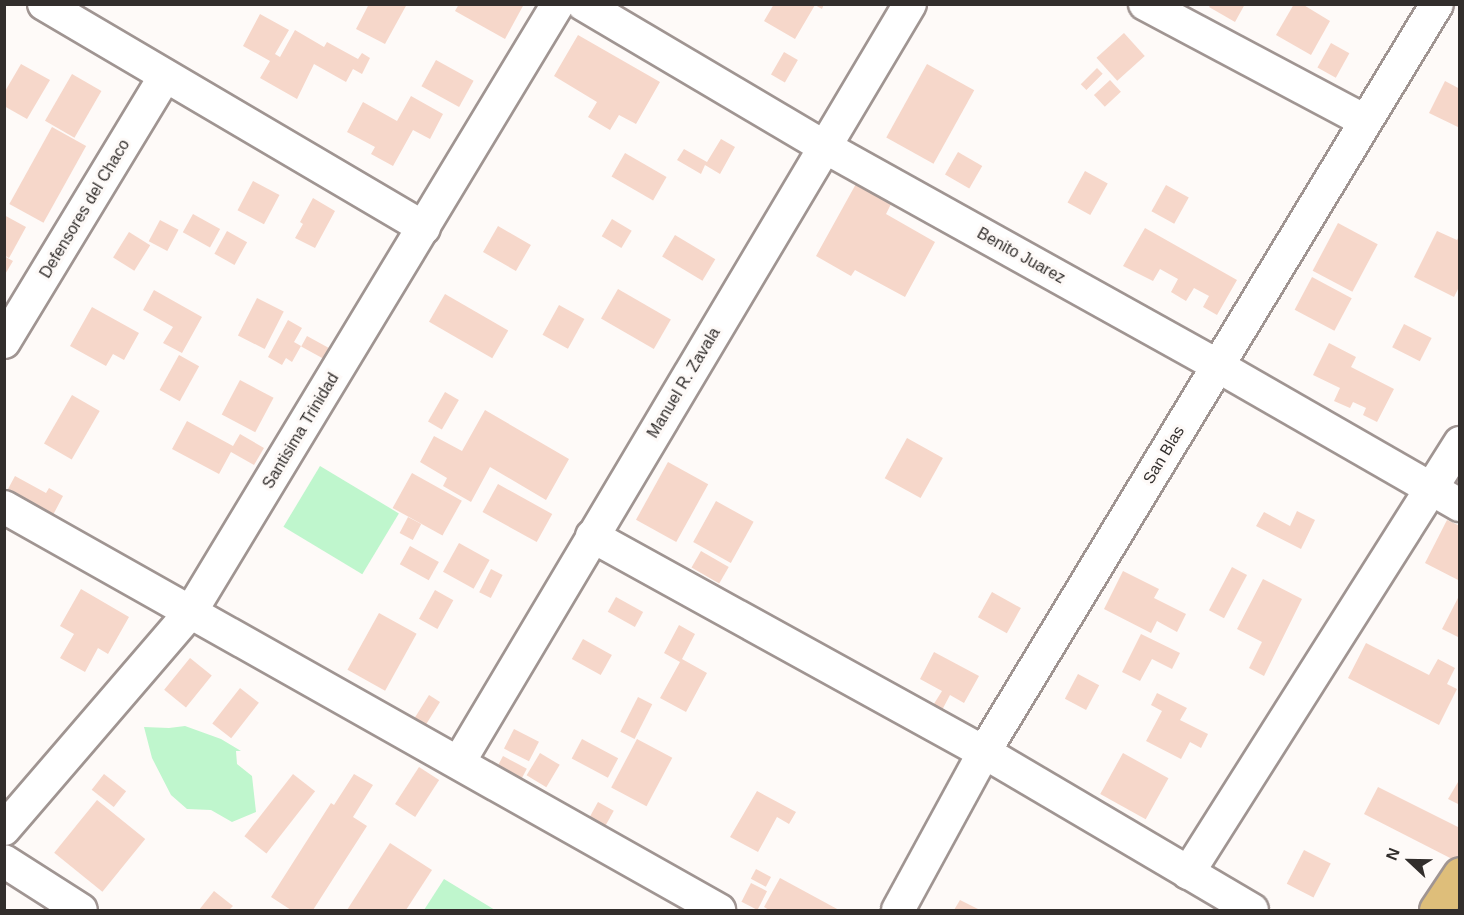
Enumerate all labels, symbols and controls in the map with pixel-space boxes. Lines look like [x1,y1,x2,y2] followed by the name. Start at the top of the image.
[36,136,134,282] street label: Defensores del Chaco
[974,224,1068,288] street label: Benito Juarez
[643,324,725,442] street label: Manuel R. Zavala
[259,370,343,492] street label: Santisima Trinidad
[1139,423,1189,487] street label: San Blas
[1380,831,1440,891] north arrow
[1383,846,1403,863] text: N

